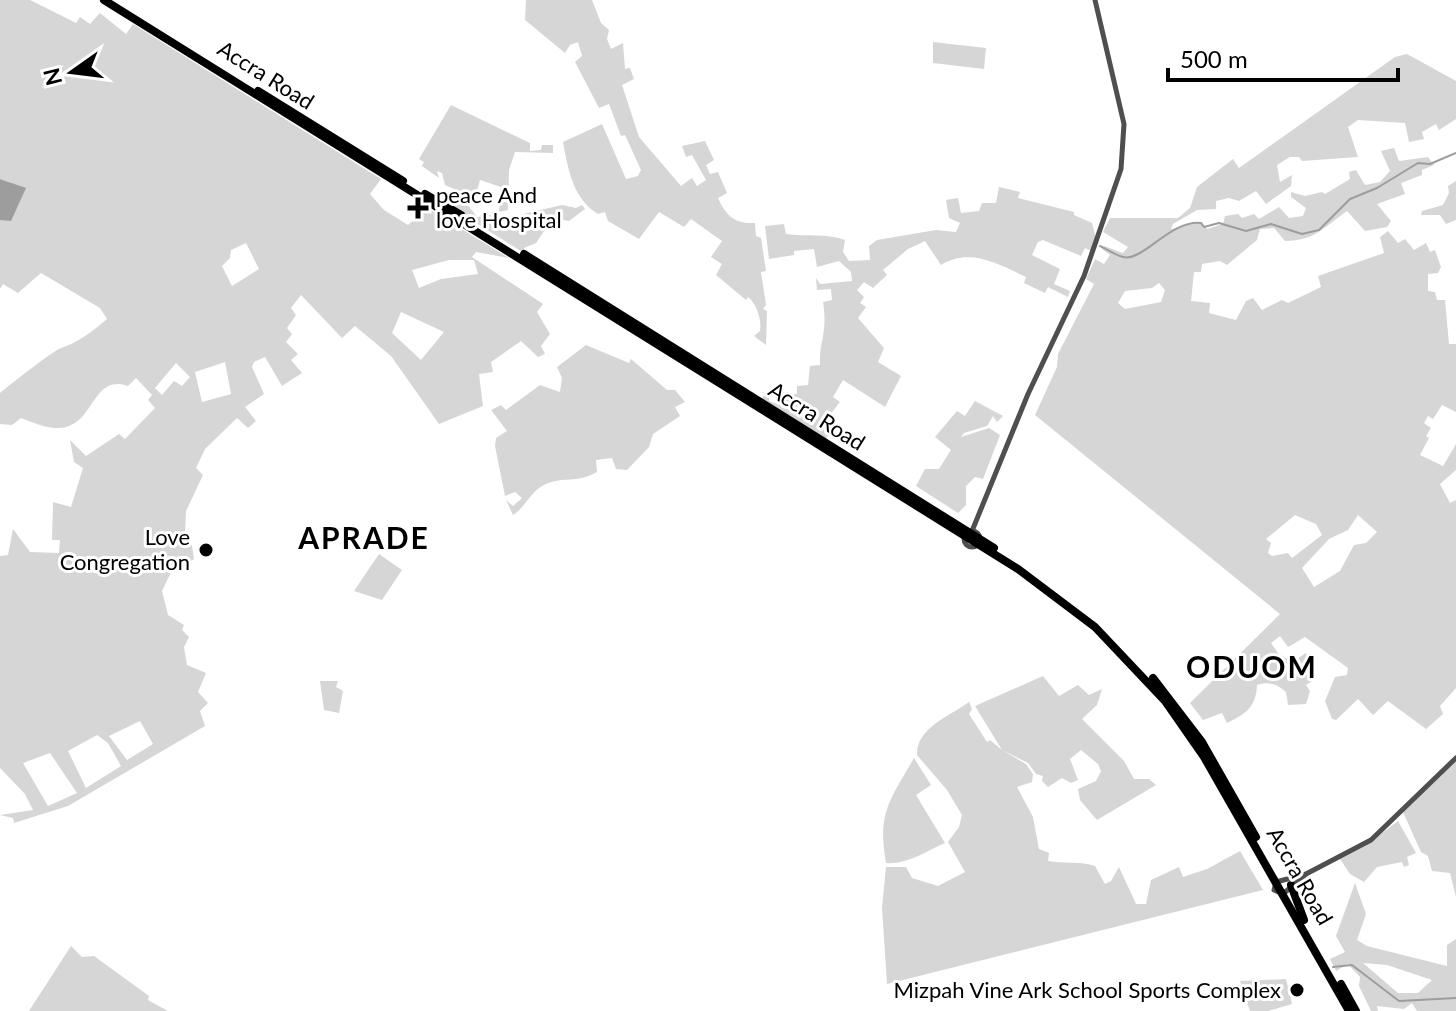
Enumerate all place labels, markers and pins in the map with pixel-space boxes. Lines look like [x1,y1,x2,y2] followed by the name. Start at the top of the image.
[436,181,562,233] place label: peace And love Hospital
[407,197,429,219] marker: peace And love Hospital
[60,523,190,575] place label: Love Congregation
[197,541,215,559] marker: Love Congregation
[894,976,1281,1003] place label: Mizpah Vine Ark School Sports Complex
[1288,981,1306,999] marker: Mizpah Vine Ark School Sports Complex

